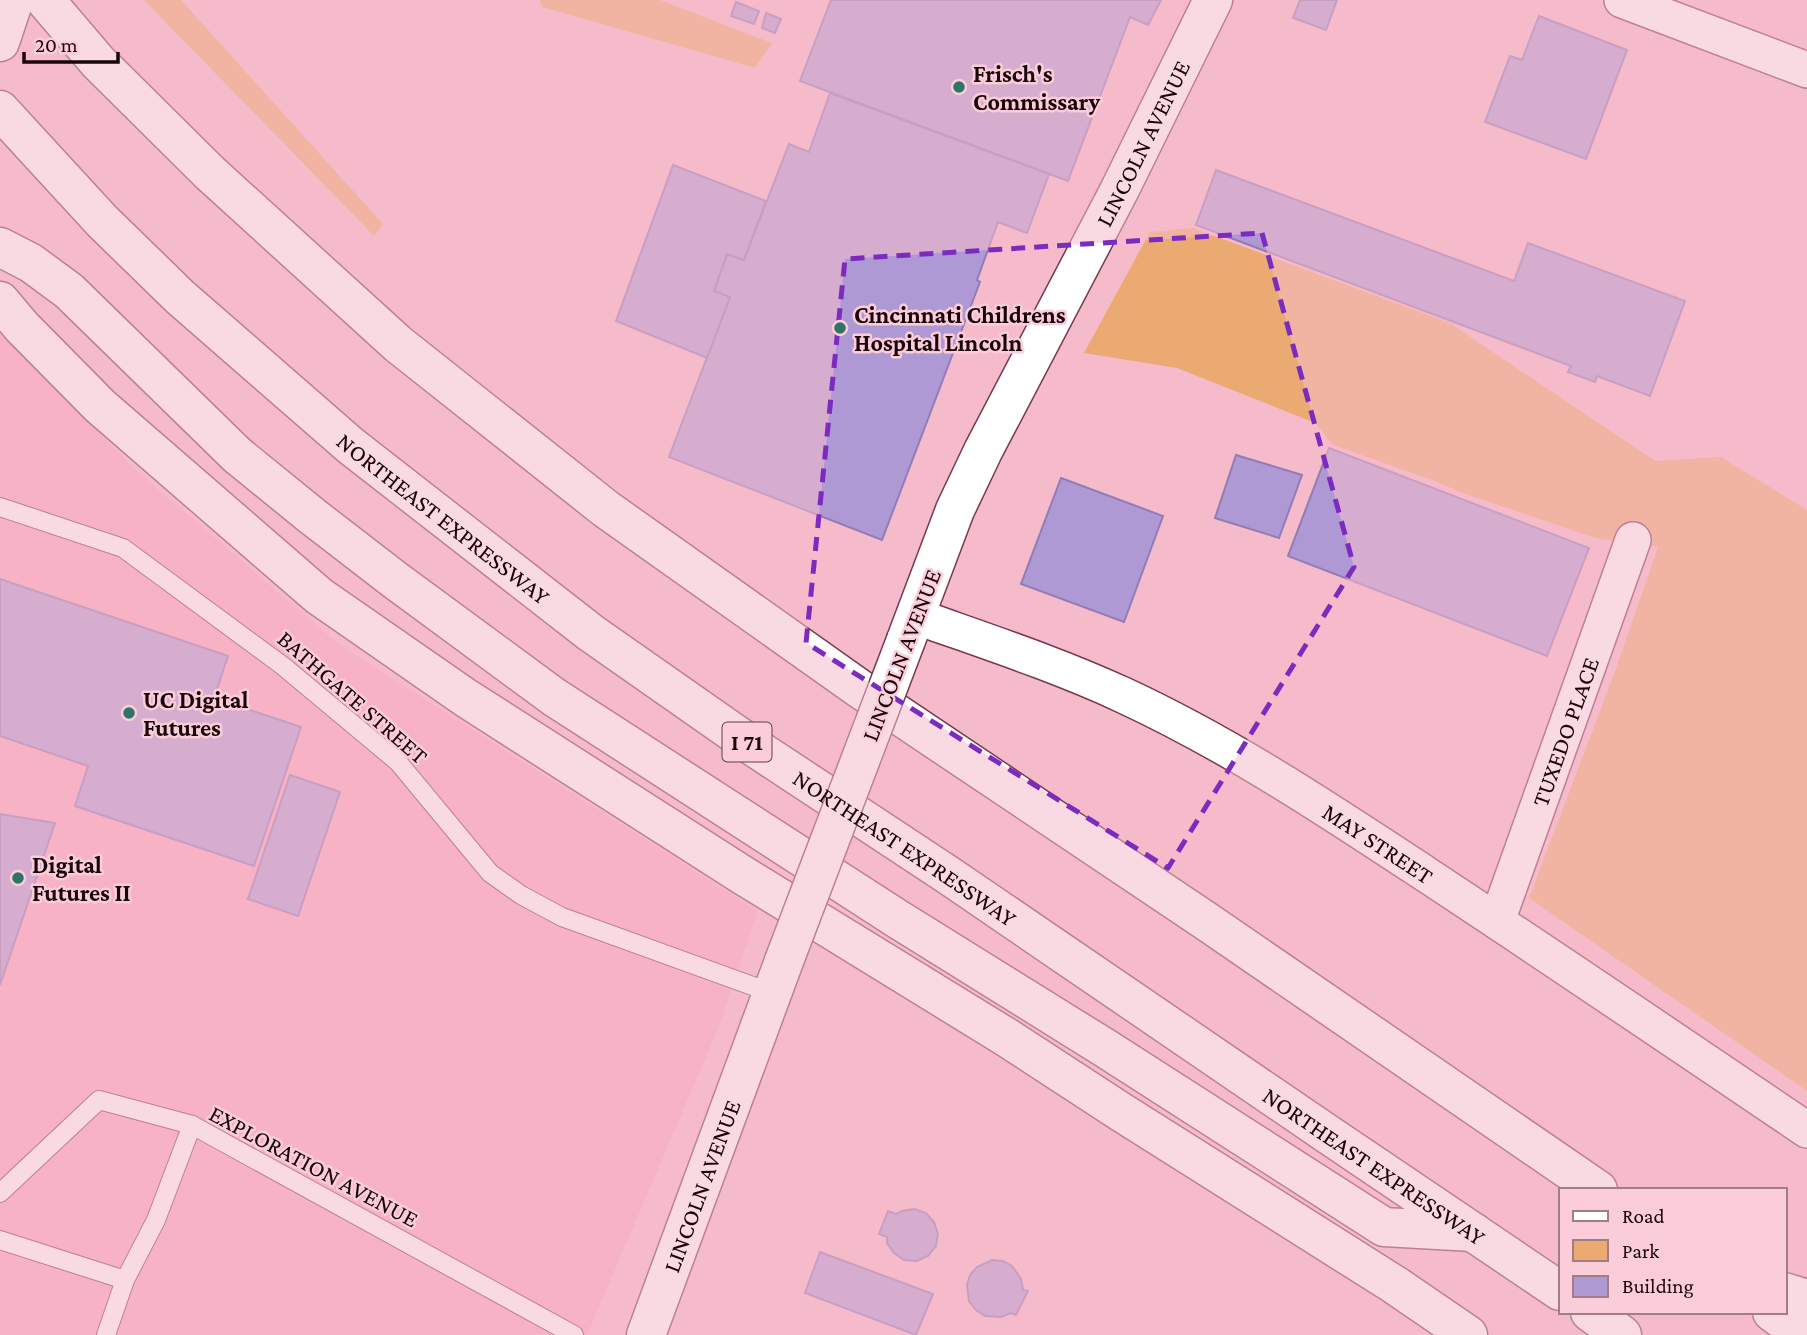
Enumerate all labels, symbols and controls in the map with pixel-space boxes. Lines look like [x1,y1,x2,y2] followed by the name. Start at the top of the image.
[24,21,119,65] scale bar
[35,33,78,57] text: 20 m
[1090,56,1195,231] street label: LINCOLN AVENUE
[973,60,1101,115] place label: Frisch's Commissary
[951,79,967,95] marker: Frisch's Commissary
[854,301,1066,356] place label: Cincinnati Childrens Hospital Lincoln
[832,320,848,336] marker: Cincinnati Childrens Hospital Lincoln
[332,427,556,610] street label: NORTHEAST EXPRESSWAY
[856,565,946,745] street label: LINCOLN AVENUE
[273,625,433,769] street label: BATHGATE STREET
[1526,654,1604,810] street label: TUXEDO PLACE
[143,686,248,741] place label: UC Digital Futures
[121,705,137,721] marker: UC Digital Futures
[722,722,772,762] road number: I 71
[789,763,1022,931] street label: NORTHEAST EXPRESSWAY
[1318,797,1439,889] street label: MAY STREET
[32,851,131,906] place label: Digital Futures II
[10,870,26,886] marker: Digital Futures II
[1258,1081,1491,1250] street label: NORTHEAST EXPRESSWAY
[657,1096,745,1276] street label: LINCOLN AVENUE
[205,1099,423,1233] street label: EXPLORATION AVENUE
[1559,1188,1786,1314] legend
[1622,1204,1665,1228] text: Road
[1622,1239,1659,1263] text: Park
[1622,1274,1694,1298] text: Building

